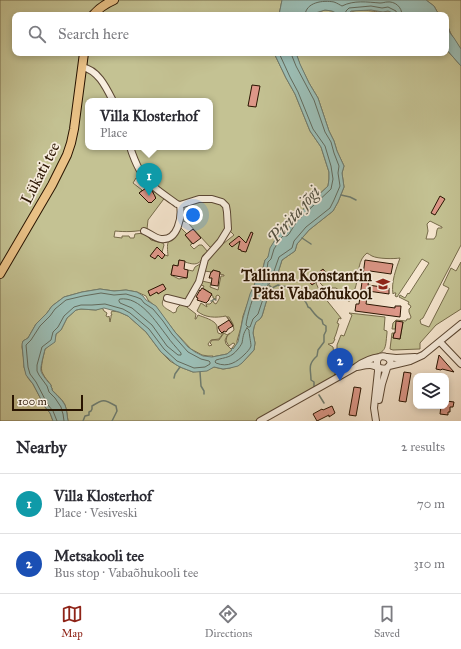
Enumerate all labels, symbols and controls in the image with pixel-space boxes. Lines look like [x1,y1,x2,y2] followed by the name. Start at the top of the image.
[12,12,449,56] search box
[26,23,48,45] icon: search
[58,25,129,43] text: Search here
[85,98,213,150] popup
[100,107,198,125] text: Villa Klosterhof
[100,125,127,141] text: Place
[16,139,64,207] street label: Lükati tee
[136,163,162,196] pin: 1
[263,182,325,248] water label: Pirita jõgi
[183,205,203,225] your location
[240,266,373,303] place label: Tallinna Konstantin Pätsi Vabaõhukool
[375,276,391,292] school or university icon: Tallinna Konstantin Pätsi Vabaõhukool
[327,348,353,381] pin: 2
[413,373,449,409] map controls
[413,373,449,409] button: layers
[12,393,83,412] scale bar
[18,395,47,408] text: 100 m
[16,437,67,458] text: Nearby
[401,439,445,455] text: 2 results
[54,487,152,505] text: Villa Klosterhof
[26,496,32,512] text: 1
[417,496,445,512] text: 70 m
[54,505,137,521] text: Place · Vesiveski
[54,547,144,565] text: Metsakooli tee
[26,556,32,572] text: 2
[413,556,445,572] text: 310 m
[54,565,198,581] text: Bus stop · Vabaõhukooli tee
[61,603,83,640] tab: Map
[205,603,252,640] tab: Directions
[374,603,400,640] tab: Saved

